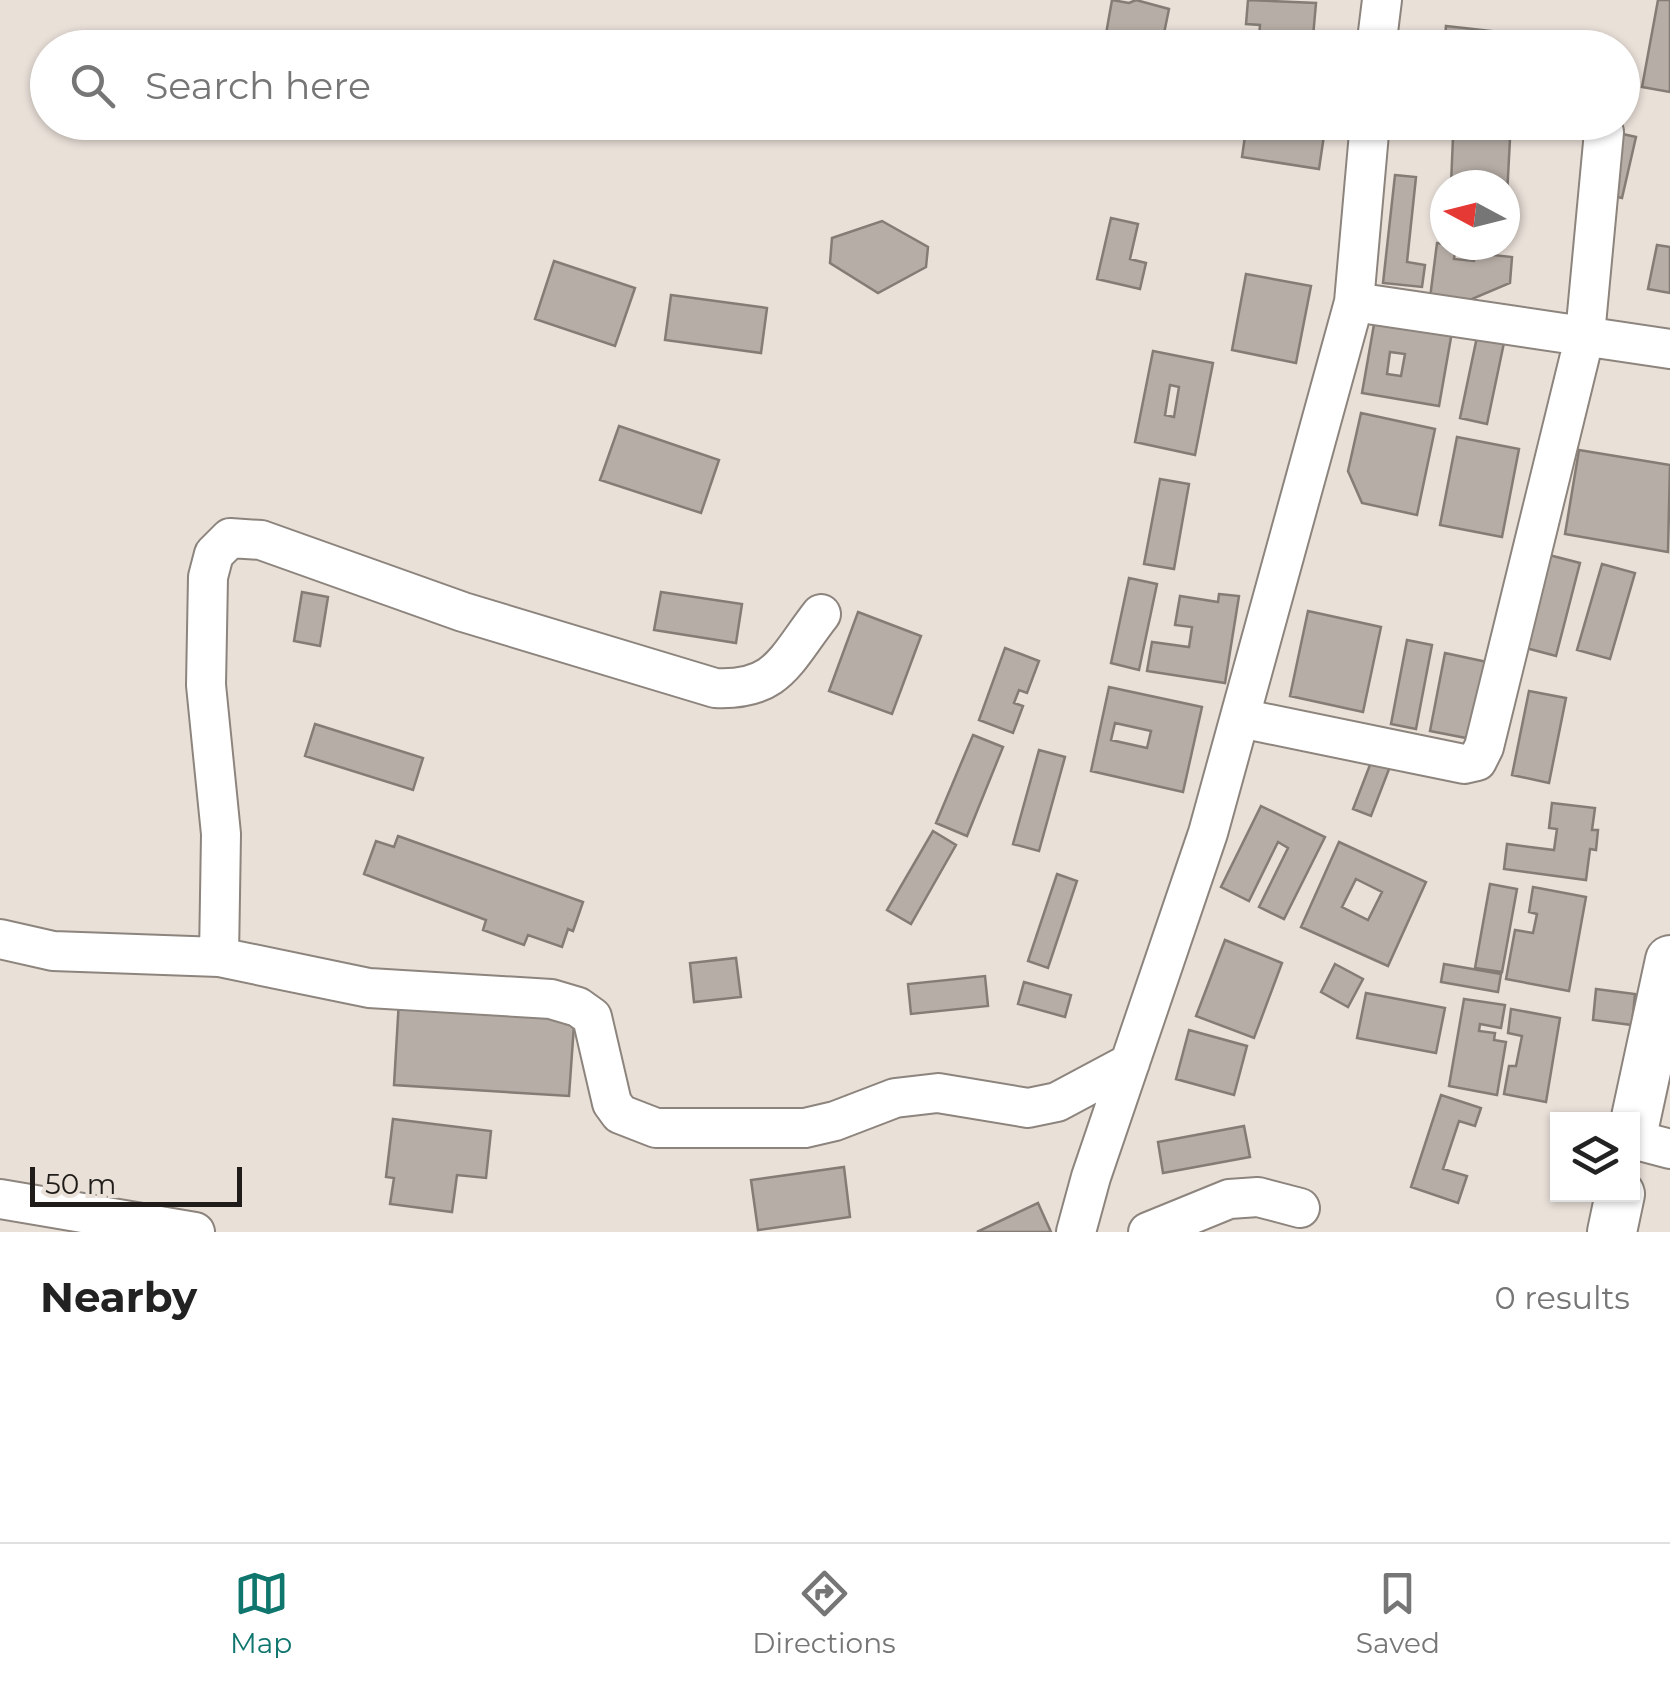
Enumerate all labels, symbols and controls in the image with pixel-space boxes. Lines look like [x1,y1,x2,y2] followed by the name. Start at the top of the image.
[30,30,1640,140] search box
[65,58,120,113] icon: search
[145,62,371,109] text: Search here
[1430,170,1520,260] north arrow
[1550,1112,1640,1202] map controls
[1550,1112,1640,1202] button: layers
[30,1162,242,1206] scale bar
[45,1167,116,1201] text: 50 m
[40,1271,197,1323] text: Nearby
[1495,1278,1630,1317] text: 0 results
[230,1566,292,1660] tab: Map
[752,1566,896,1660] tab: Directions
[1356,1566,1440,1660] tab: Saved

